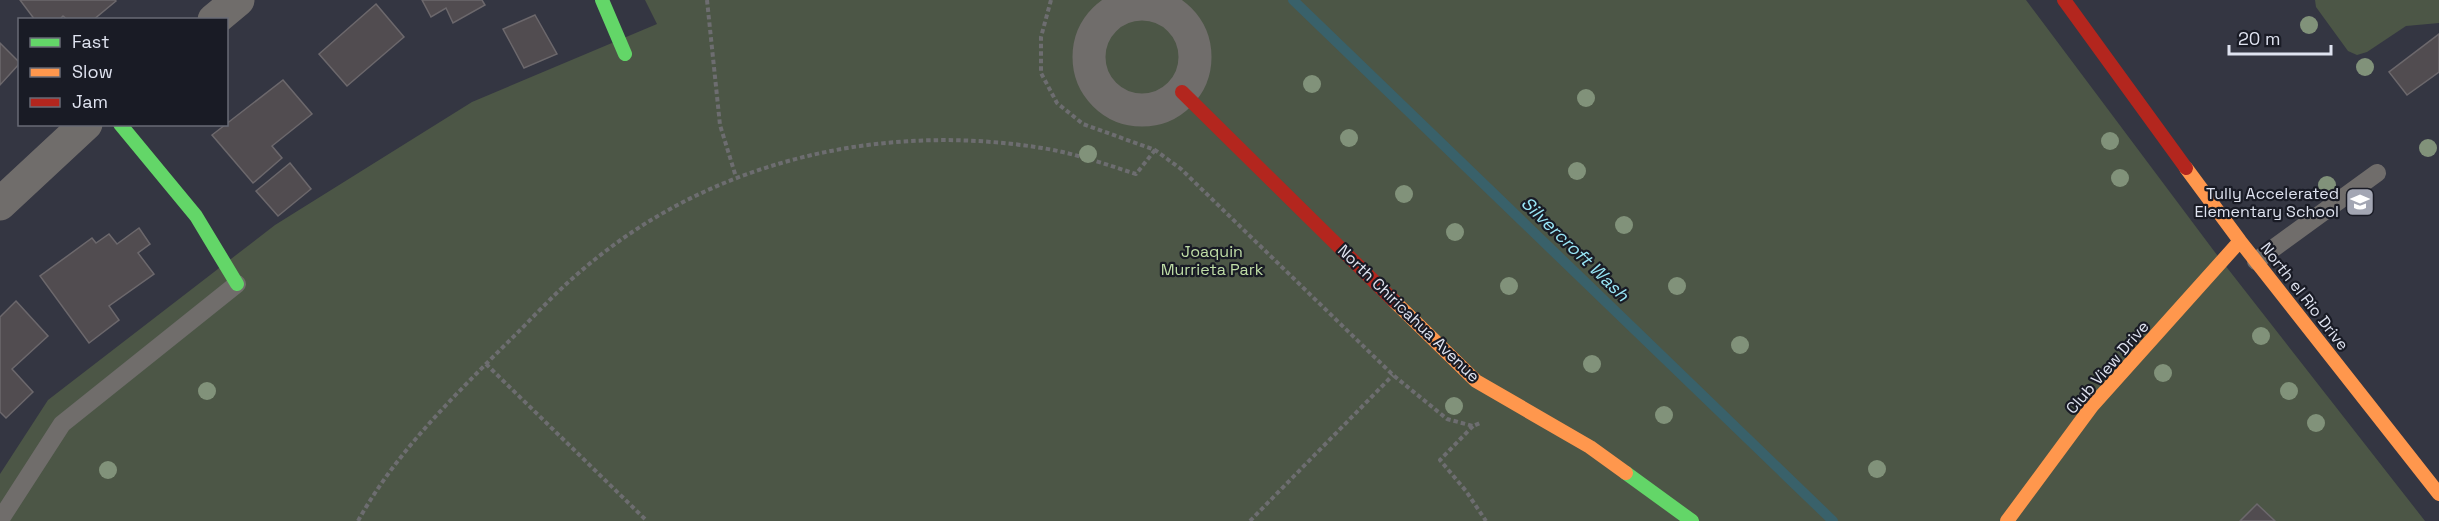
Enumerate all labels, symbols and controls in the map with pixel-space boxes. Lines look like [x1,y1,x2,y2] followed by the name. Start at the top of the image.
[18,18,228,126] legend
[2229,18,2331,56] scale bar
[2238,27,2281,50] text: 20 m
[72,30,109,53] text: Fast
[72,60,113,83] text: Slow
[72,90,108,113] text: Jam
[2194,183,2339,222] place label: Tully Accelerated Elementary School
[2344,186,2376,218] school or university icon: Tully Accelerated Elementary School
[1517,191,1635,307] water label: Silvercroft Wash
[2256,238,2353,355] street label: North el Rio Drive
[1333,240,1484,387] street label: North Chiricahua Avenue
[1161,241,1264,280] park label: Joaquin Murrieta Park
[2061,316,2154,418] street label: Club View Drive

